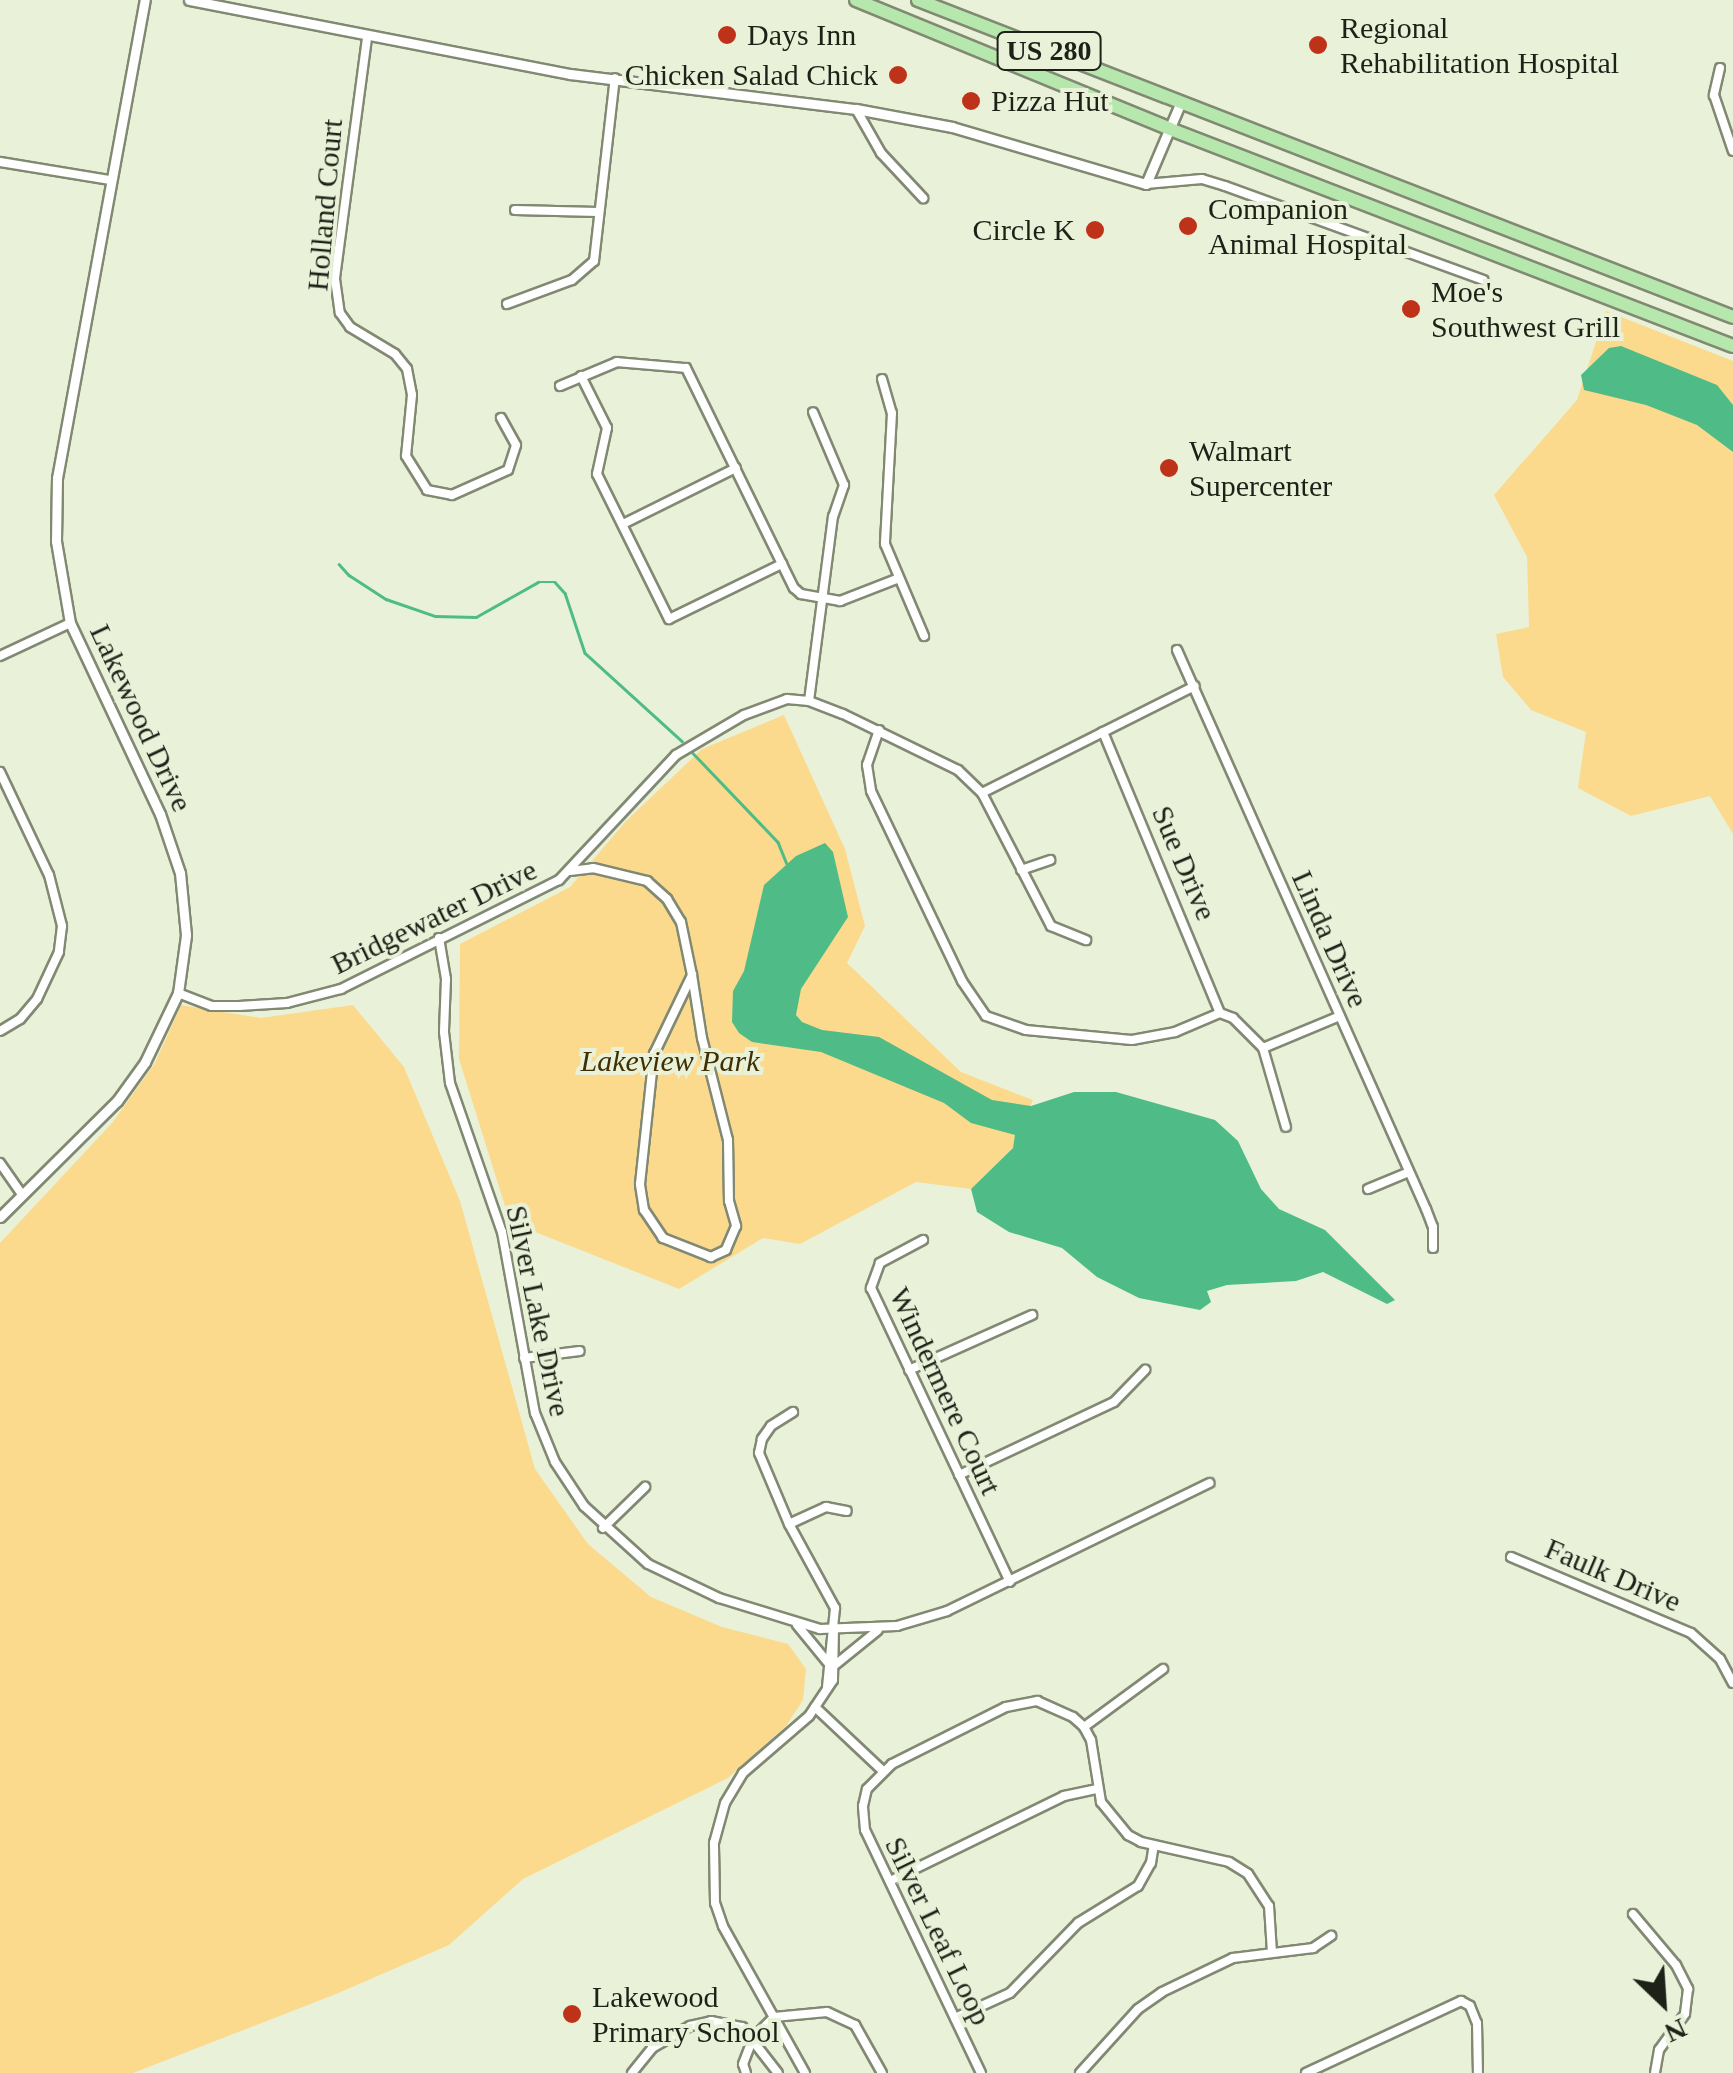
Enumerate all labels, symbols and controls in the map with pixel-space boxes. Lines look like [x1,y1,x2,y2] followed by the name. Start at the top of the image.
[1340,10,1619,80] place label: Regional Rehabilitation Hospital
[747,17,856,53] place label: Days Inn
[716,24,738,46] marker: Days Inn
[996,28,1102,74] road number: US 280
[1305,32,1331,58] marker: Regional Rehabilitation Hospital
[625,57,878,93] place label: Chicken Salad Chick
[887,64,909,86] marker: Chicken Salad Chick
[991,83,1108,119] place label: Pizza Hut
[960,90,982,112] marker: Pizza Hut
[300,118,350,292] street label: Holland Court
[1208,191,1407,262] place label: Companion Animal Hospital
[973,212,1075,248] place label: Circle K
[1177,215,1199,237] marker: Companion Animal Hospital
[1084,219,1106,241] marker: Circle K
[1431,274,1620,344] place label: Moe's Southwest Grill
[1400,298,1422,320] marker: Moe's Southwest Grill
[1189,433,1332,504] place label: Walmart Supercenter
[1158,457,1180,479] marker: Walmart Supercenter
[82,619,200,817] street label: Lakewood Drive
[1144,800,1224,926] street label: Sue Drive
[325,852,543,982] street label: Bridgewater Drive
[1284,865,1376,1013] street label: Linda Drive
[580,1043,760,1079] park label: Lakeview Park
[498,1202,578,1420] street label: Silver Lake Drive
[881,1282,1009,1500] street label: Windermere Court
[1540,1530,1686,1620] street label: Faulk Drive
[877,1831,999,2031] street label: Silver Leaf Loop
[1613,1953,1713,2053] north arrow
[592,1979,779,2050] place label: Lakewood Primary School
[561,2003,583,2025] marker: Lakewood Primary School
[1660,2012,1692,2049] text: N

